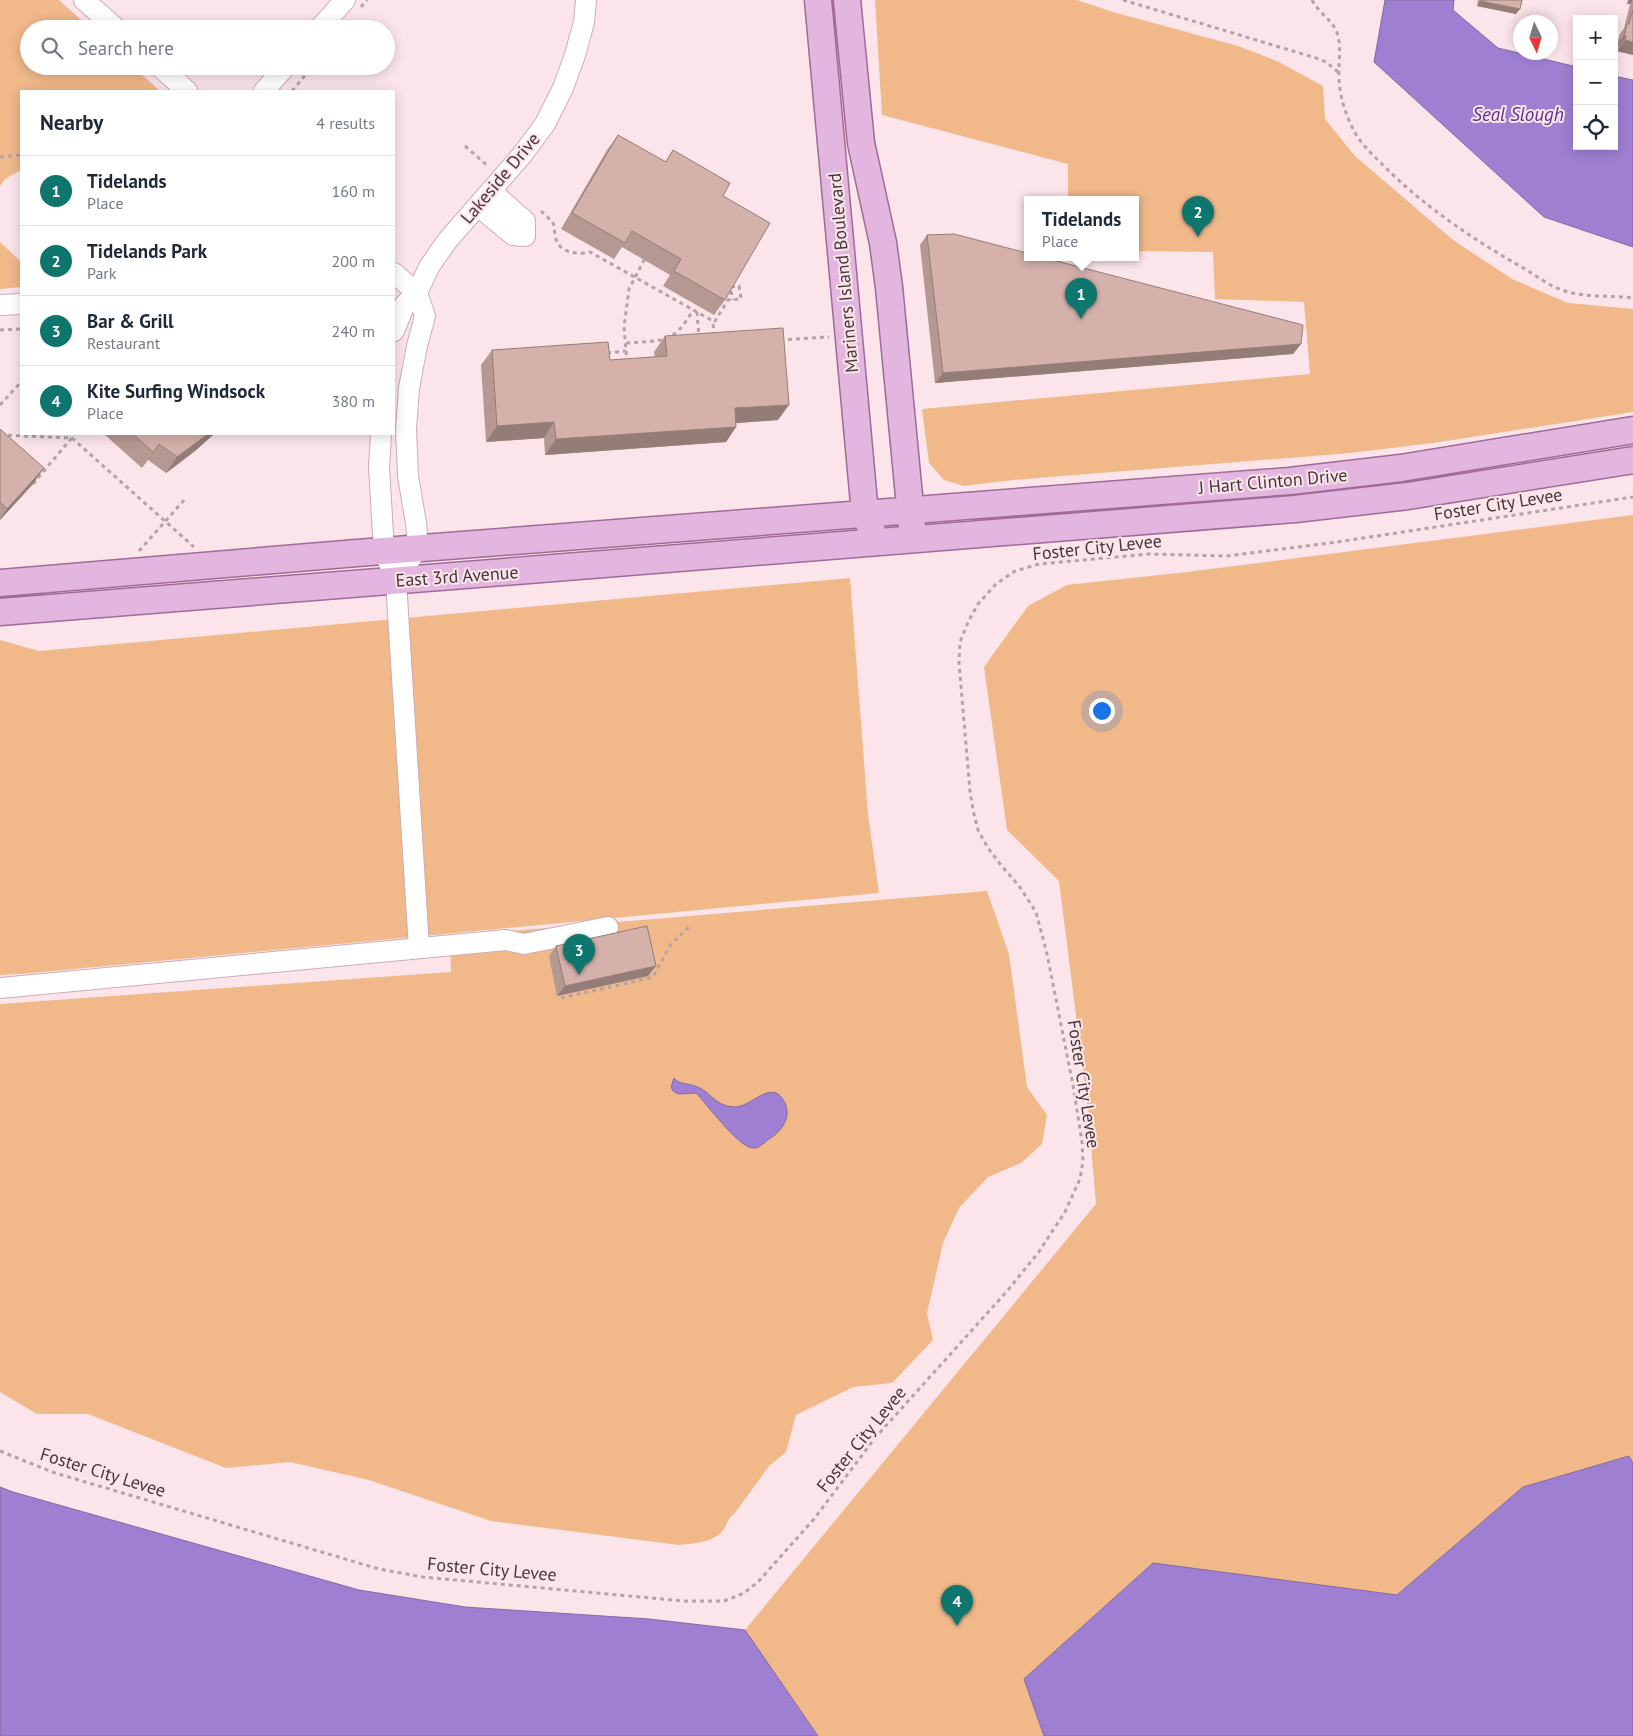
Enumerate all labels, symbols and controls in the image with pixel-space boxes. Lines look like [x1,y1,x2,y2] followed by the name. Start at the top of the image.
[1513,15,1558,60] north arrow
[1573,15,1618,150] map controls
[1573,15,1618,60] button: +
[20,20,395,75] search box
[38,34,66,62] icon: search
[78,36,174,60] text: Search here
[1573,60,1618,105] button: −
[1472,102,1564,126] water label: Seal Slough
[1573,105,1618,150] button: locate
[40,109,103,136] text: Nearby
[316,113,375,133] text: 4 results
[455,128,545,228] street label: Lakeside Drive
[87,169,166,193] text: Tidelands
[823,172,863,374] street label: Mariners Island Boulevard
[51,181,61,201] text: 1
[332,181,375,201] text: 160 m
[87,193,124,213] text: Place
[1024,196,1139,261] popup
[1182,196,1214,237] pin: 2
[1042,207,1121,231] text: Tidelands
[1042,231,1078,251] text: Place
[87,239,207,263] text: Tidelands Park
[51,251,61,271] text: 2
[332,251,375,271] text: 200 m
[87,263,116,283] text: Park
[1065,278,1097,319] pin: 1
[87,309,174,333] text: Bar & Grill
[51,321,61,341] text: 3
[332,321,375,341] text: 240 m
[87,333,160,353] text: Restaurant
[87,379,265,403] text: Kite Surfing Windsock
[51,391,61,411] text: 4
[332,391,375,411] text: 380 m
[87,403,124,423] text: Place
[1197,463,1348,499] street label: J Hart Clinton Drive
[1432,482,1564,526] street label: Foster City Levee
[1031,529,1163,565] street label: Foster City Levee
[395,560,519,592] street label: East 3rd Avenue
[1089,698,1115,724] your location
[563,934,595,975] pin: 3
[1062,1018,1106,1150] street label: Foster City Levee
[811,1381,911,1497] street label: Foster City Levee
[38,1442,168,1502] street label: Foster City Levee
[426,1552,558,1586] street label: Foster City Levee
[941,1585,973,1626] pin: 4

